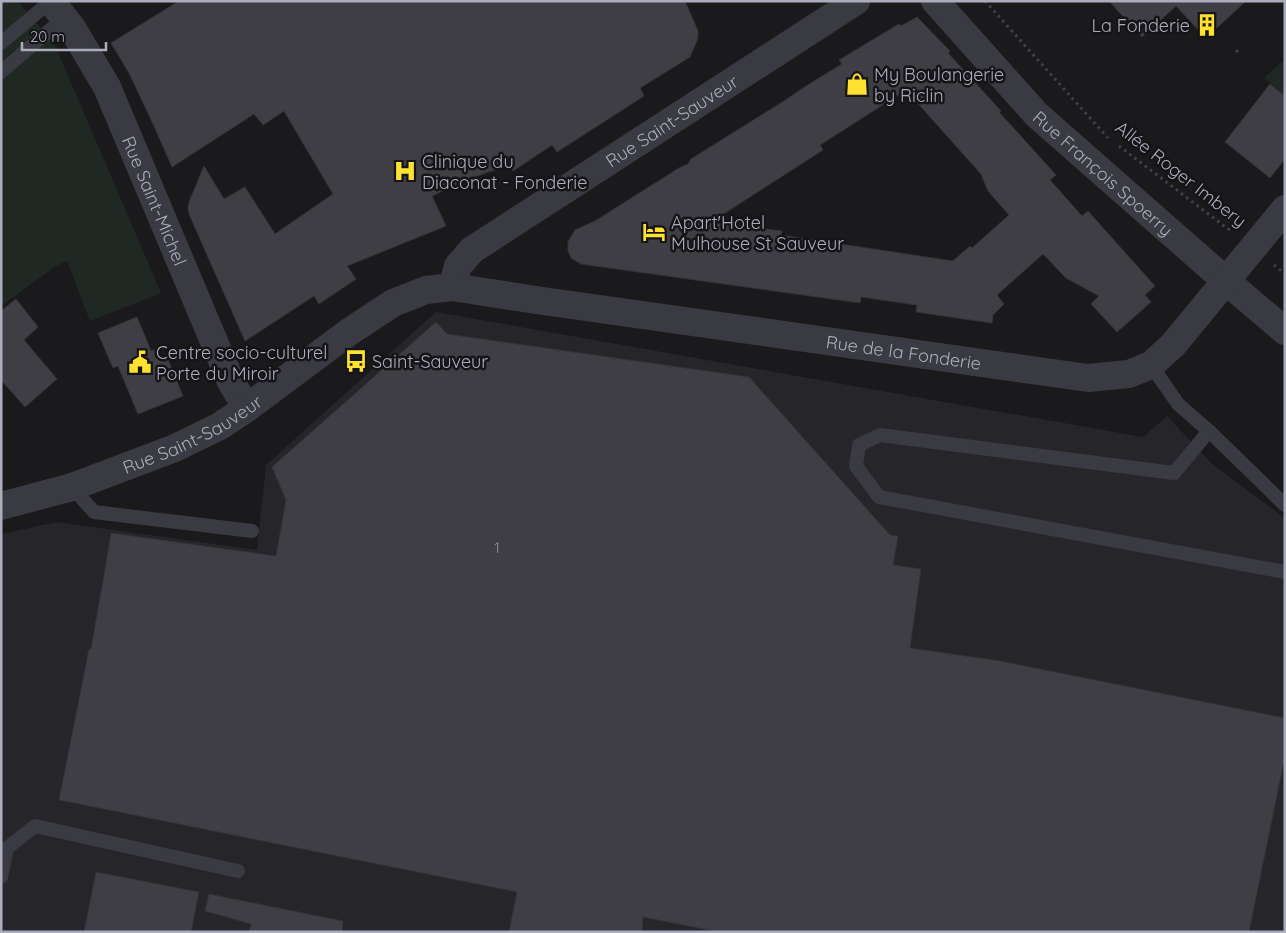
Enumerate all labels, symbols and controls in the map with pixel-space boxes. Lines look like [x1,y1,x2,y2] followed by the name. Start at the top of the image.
[1194,12,1220,38] building icon: La Fonderie
[1091,14,1190,37] place label: La Fonderie
[22,20,106,52] scale bar
[30,27,65,46] text: 20 m
[874,63,1004,107] place label: My Boulangerie by Riclin
[601,69,742,172] street label: Rue Saint-Sauveur
[844,71,870,97] shop icon: My Boulangerie by Riclin
[1028,105,1178,241] street label: Rue François Spoerry
[1111,116,1251,232] street label: Allée Roger Imbery
[117,132,192,269] street label: Rue Saint-Michel
[422,150,587,194] place label: Clinique du Diaconat - Fonderie
[392,158,418,184] hospital icon: Clinique du Diaconat - Fonderie
[671,211,844,255] place label: Apart'Hotel Mulhouse St Sauveur
[641,219,667,245] hotel icon: Apart'Hotel Mulhouse St Sauveur
[825,330,983,374] street label: Rue de la Fonderie
[156,341,327,385] place label: Centre socio-culturel Porte du Miroir
[343,348,369,374] bus stop icon: Saint-Sauveur
[127,349,153,375] public building icon: Centre socio-culturel Porte du Miroir
[372,350,488,373] place label: Saint-Sauveur
[119,389,266,478] street label: Rue Saint-Sauveur
[494,538,500,557] house number: 1

